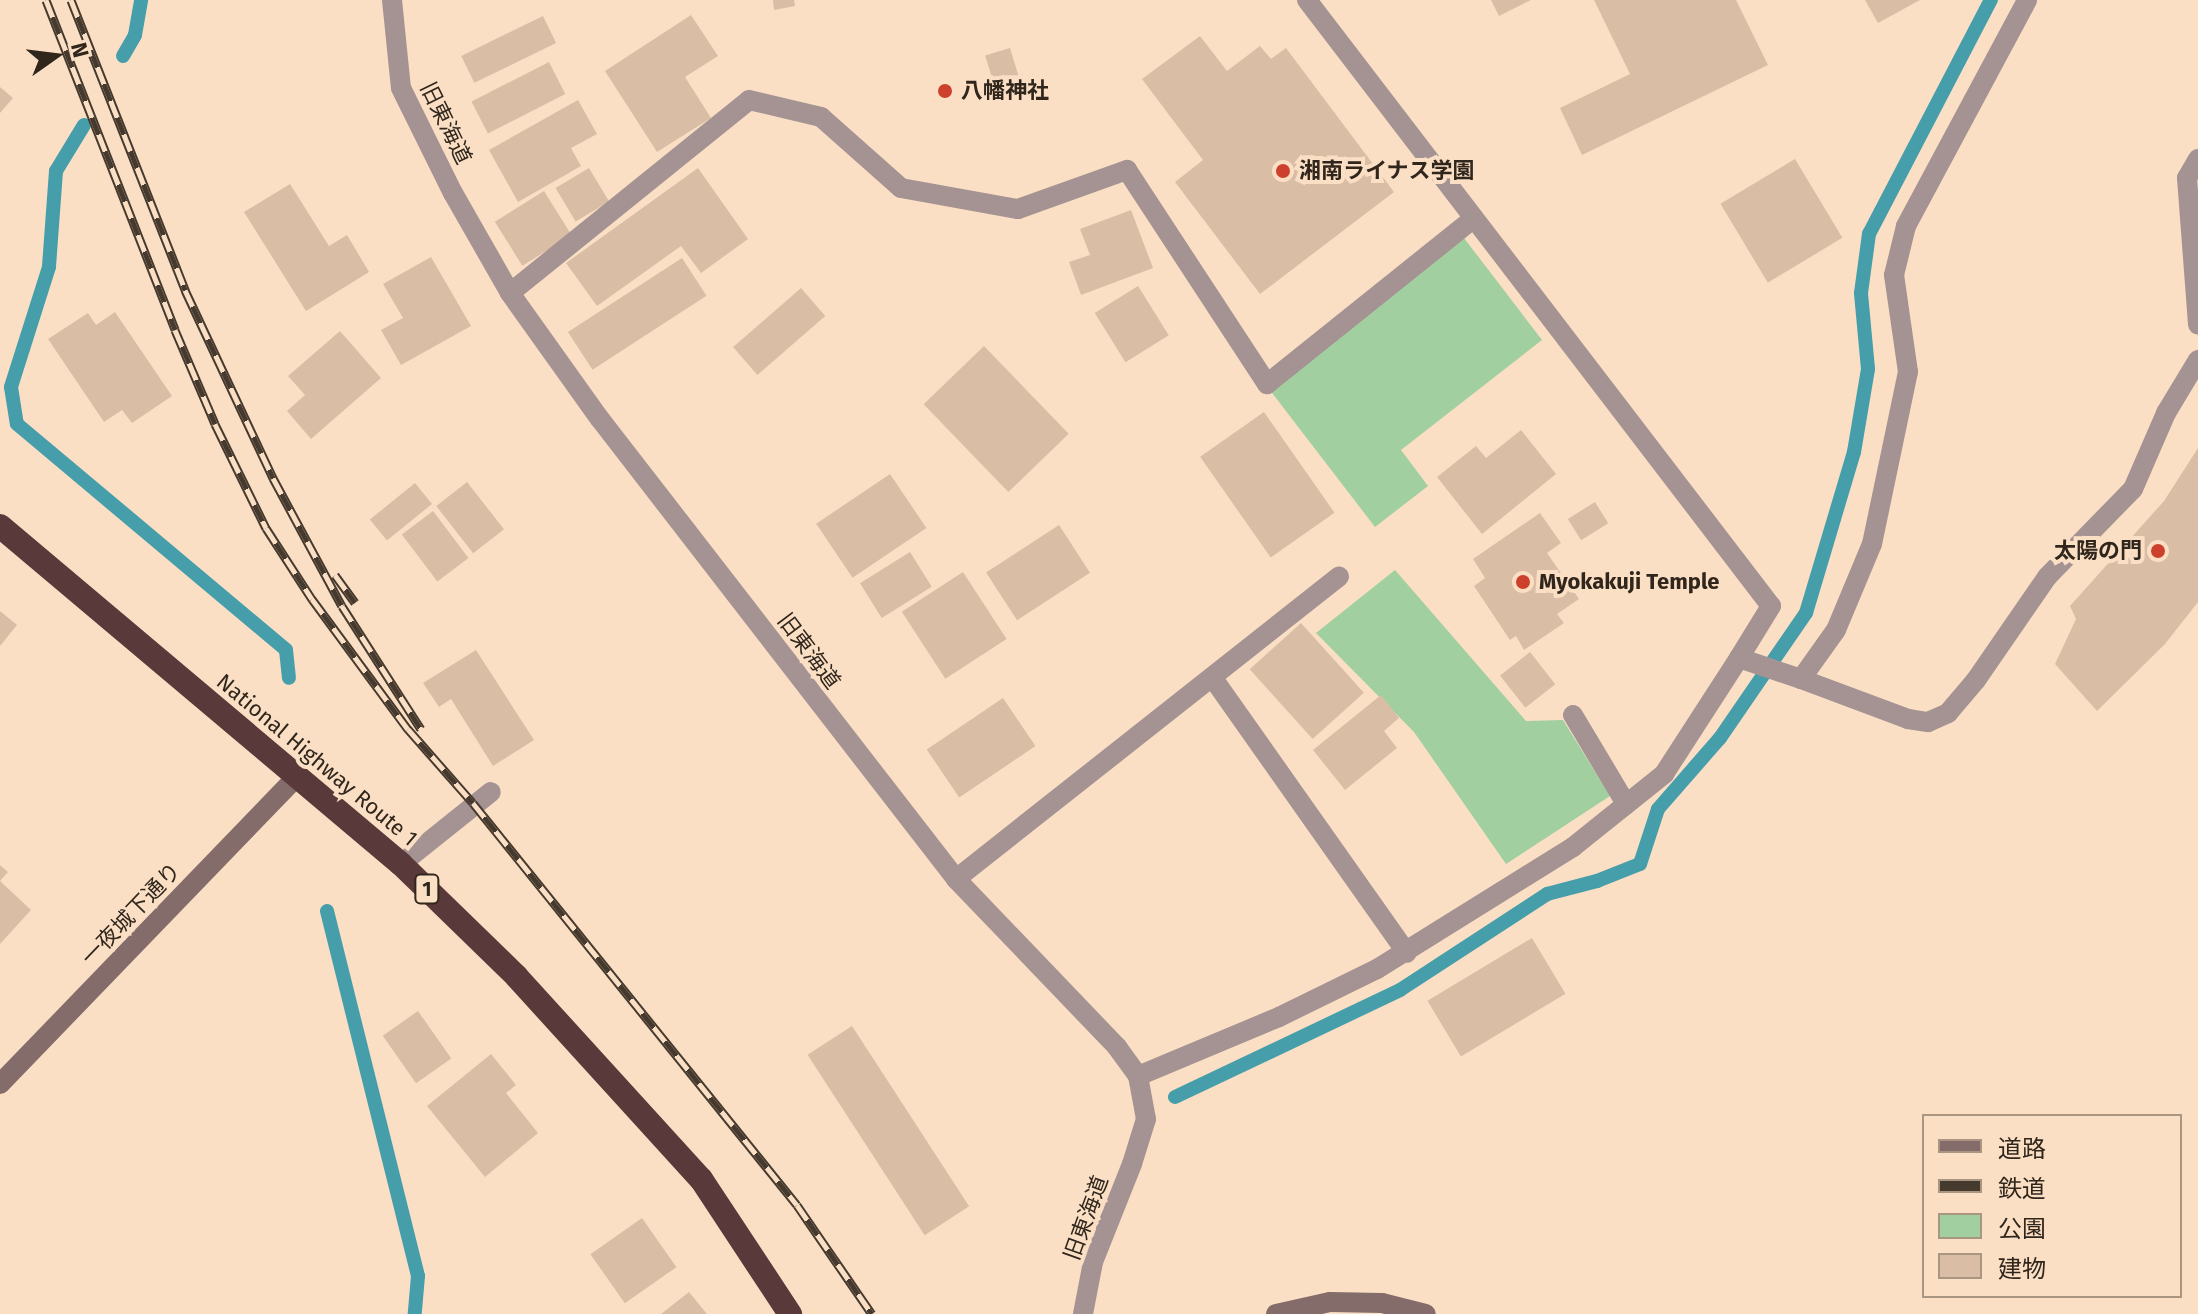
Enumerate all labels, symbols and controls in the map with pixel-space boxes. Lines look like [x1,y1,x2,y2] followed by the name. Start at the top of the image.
[16,16,96,96] north arrow
[65,40,95,60] text: N
[415,78,477,168] street label: 旧東海道
[961,78,1049,104] place label: 八幡神社
[936,82,954,100] marker: 八幡神社
[1299,158,1475,184] place label: 湘南ライナス学園
[1274,162,1292,180] marker: 湘南ライナス学園
[2054,538,2142,564] place label: 太陽の門
[2149,542,2167,560] marker: 太陽の門
[1539,569,1719,595] place label: Myokakuji Temple
[1514,573,1532,591] marker: Myokakuji Temple
[772,608,846,694] street label: 旧東海道
[211,668,423,852] street label: National Highway Route 1
[76,857,186,971] street label: 一夜城下通り
[413,873,441,905] road number: 1
[1922,1114,2182,1298] legend
[1998,1135,2046,1163] text: 道路
[1059,1172,1113,1264] street label: 旧東海道
[1998,1175,2046,1203] text: 鉄道
[1998,1215,2046,1243] text: 公園
[1998,1255,2046,1283] text: 建物

